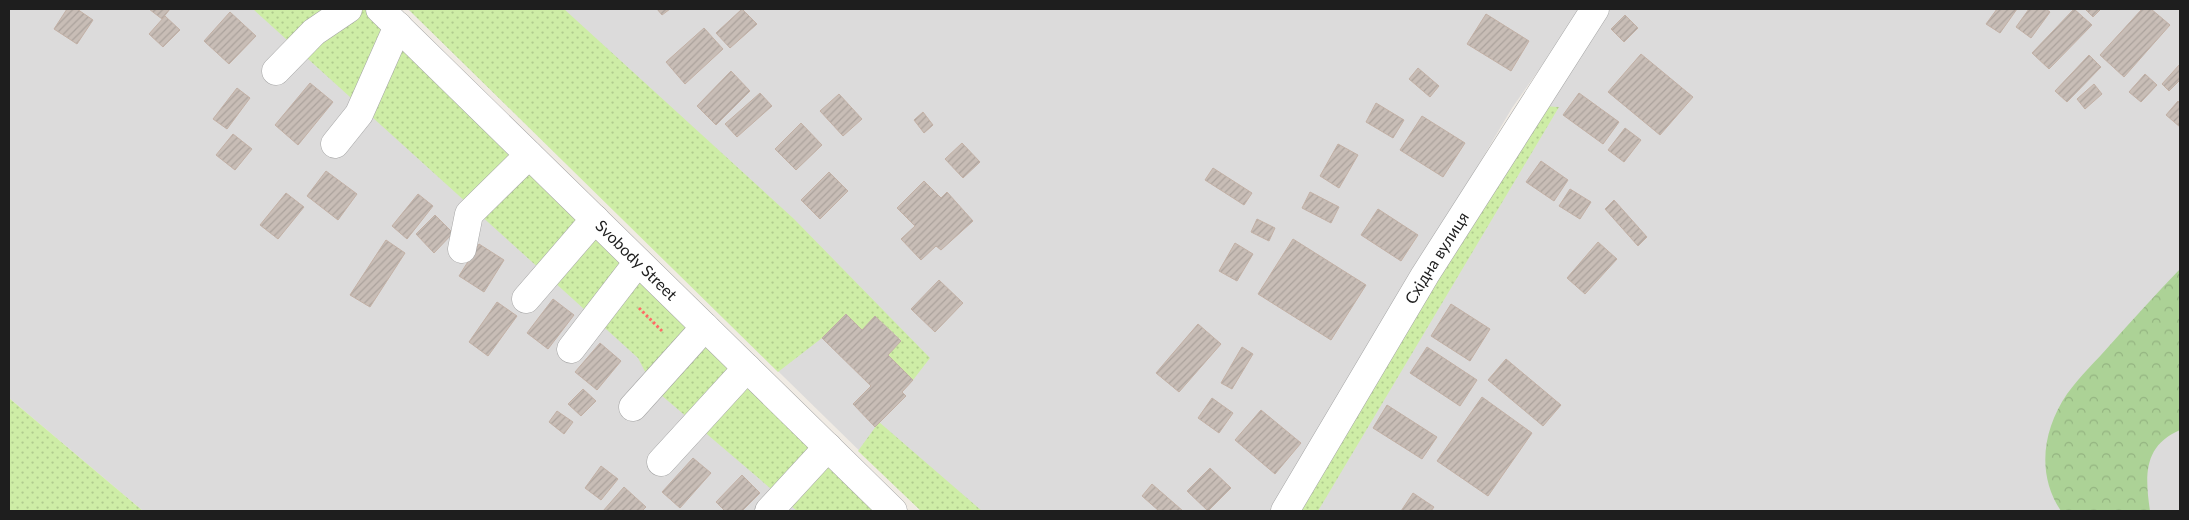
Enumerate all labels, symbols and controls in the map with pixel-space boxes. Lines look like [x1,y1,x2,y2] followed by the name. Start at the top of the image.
[1400,208,1472,307] street label: Східна вулиця
[592,216,682,304] street label: Svobody Street

